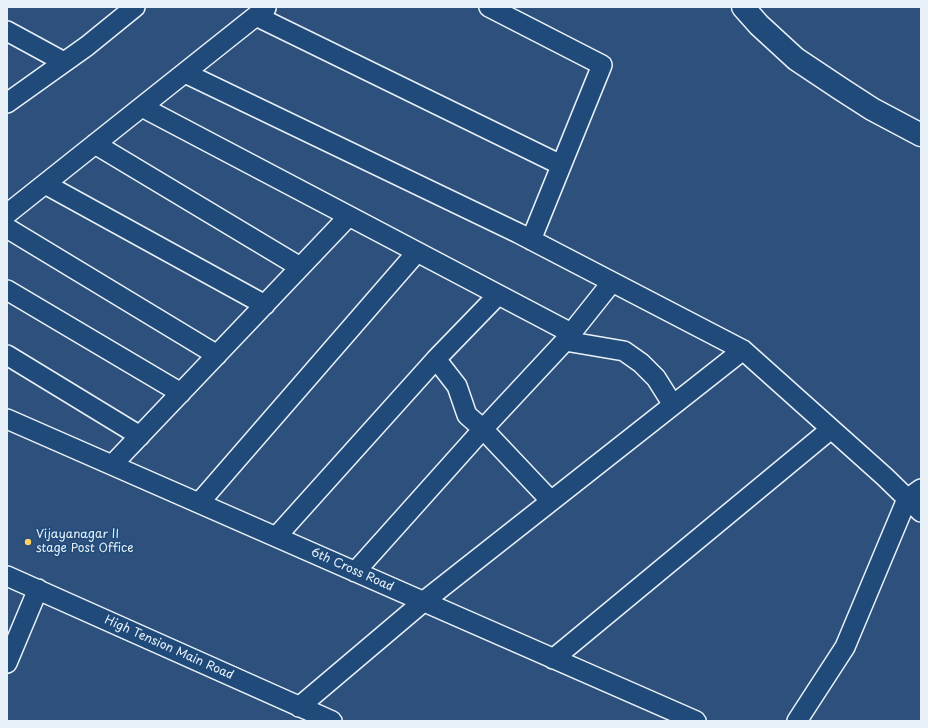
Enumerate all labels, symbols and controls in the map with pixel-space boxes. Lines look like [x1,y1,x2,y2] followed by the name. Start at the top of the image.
[36,528,134,556] place label: Vijayanagar II stage Post Office
[23,537,33,547] marker: Vijayanagar II stage Post Office
[308,545,396,595] street label: 6th Cross Road
[102,613,236,683] street label: High Tension Main Road

